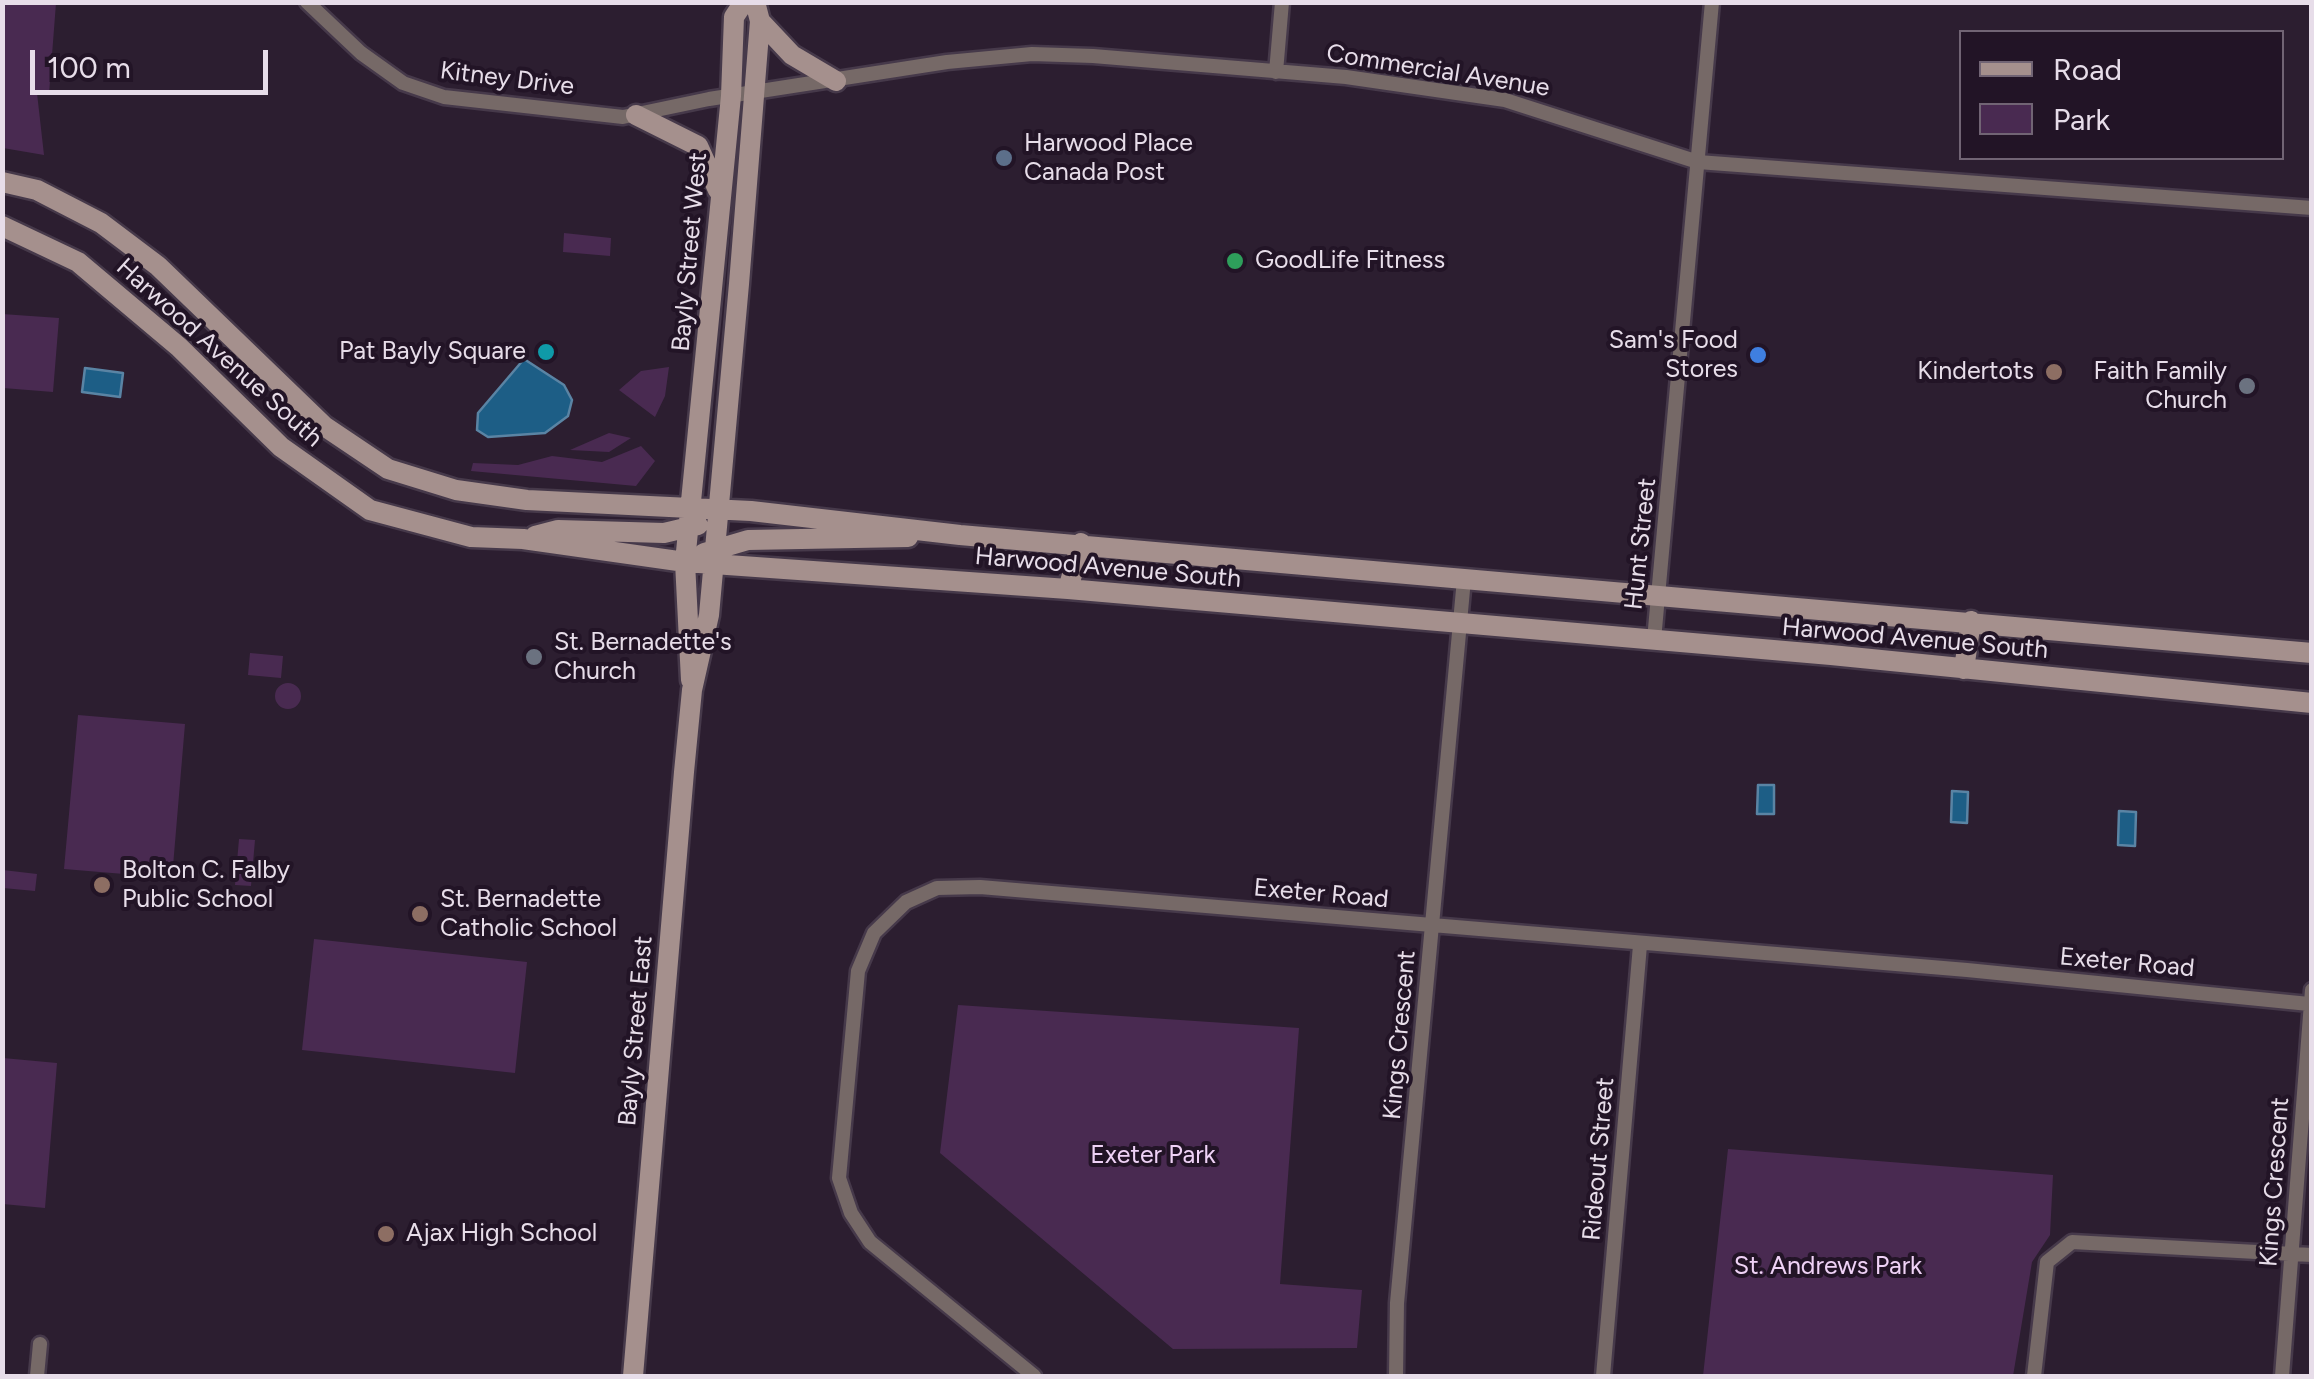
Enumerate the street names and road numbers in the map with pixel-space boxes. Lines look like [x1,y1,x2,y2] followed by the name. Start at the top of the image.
[1324,39,1552,103] street label: Commercial Avenue
[438,56,576,102] street label: Kitney Drive
[666,151,714,353] street label: Bayly Street West
[110,253,328,453] street label: Harwood Avenue South
[1619,477,1663,611] street label: Hunt Street
[974,541,1242,595] street label: Harwood Avenue South
[1781,612,2049,666] street label: Harwood Avenue South
[1252,873,1390,915] street label: Exeter Road
[613,935,659,1127] street label: Bayly Street East
[2058,942,2196,984] street label: Exeter Road
[1378,949,1422,1121] street label: Kings Crescent
[1577,1076,1621,1242] street label: Rideout Street
[2254,1096,2296,1268] street label: Kings Crescent

